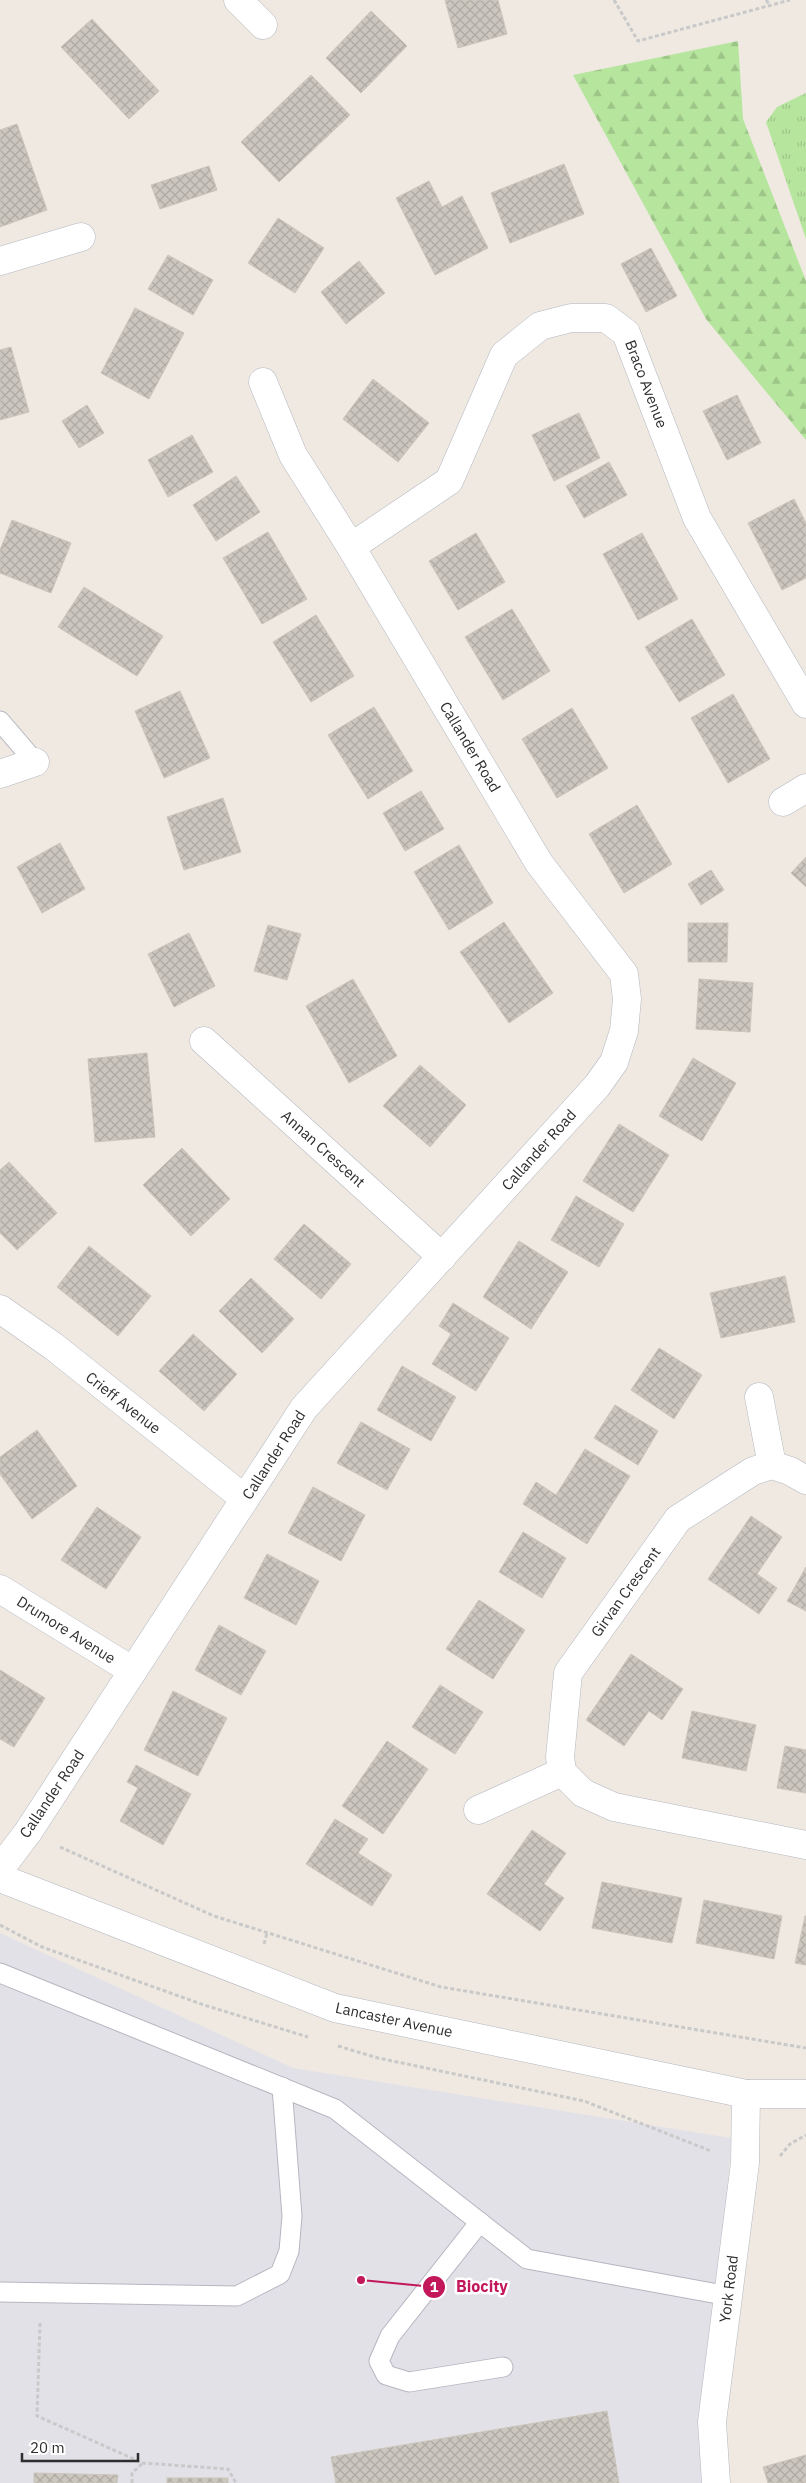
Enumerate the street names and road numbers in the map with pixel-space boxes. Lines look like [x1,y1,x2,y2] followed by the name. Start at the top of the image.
[621,337,672,431] street label: Braco Avenue
[436,698,505,796] street label: Callander Road
[497,1105,580,1194] street label: Callander Road
[277,1106,369,1191] street label: Annan Crescent
[82,1367,165,1438] street label: Crieff Avenue
[238,1407,309,1503] street label: Callander Road
[586,1543,665,1641] street label: Girvan Crescent
[13,1592,119,1668] street label: Drumore Avenue
[15,1746,88,1841] street label: Callander Road
[334,1998,454,2041] street label: Lancaster Avenue
[715,2254,742,2324] street label: York Road

